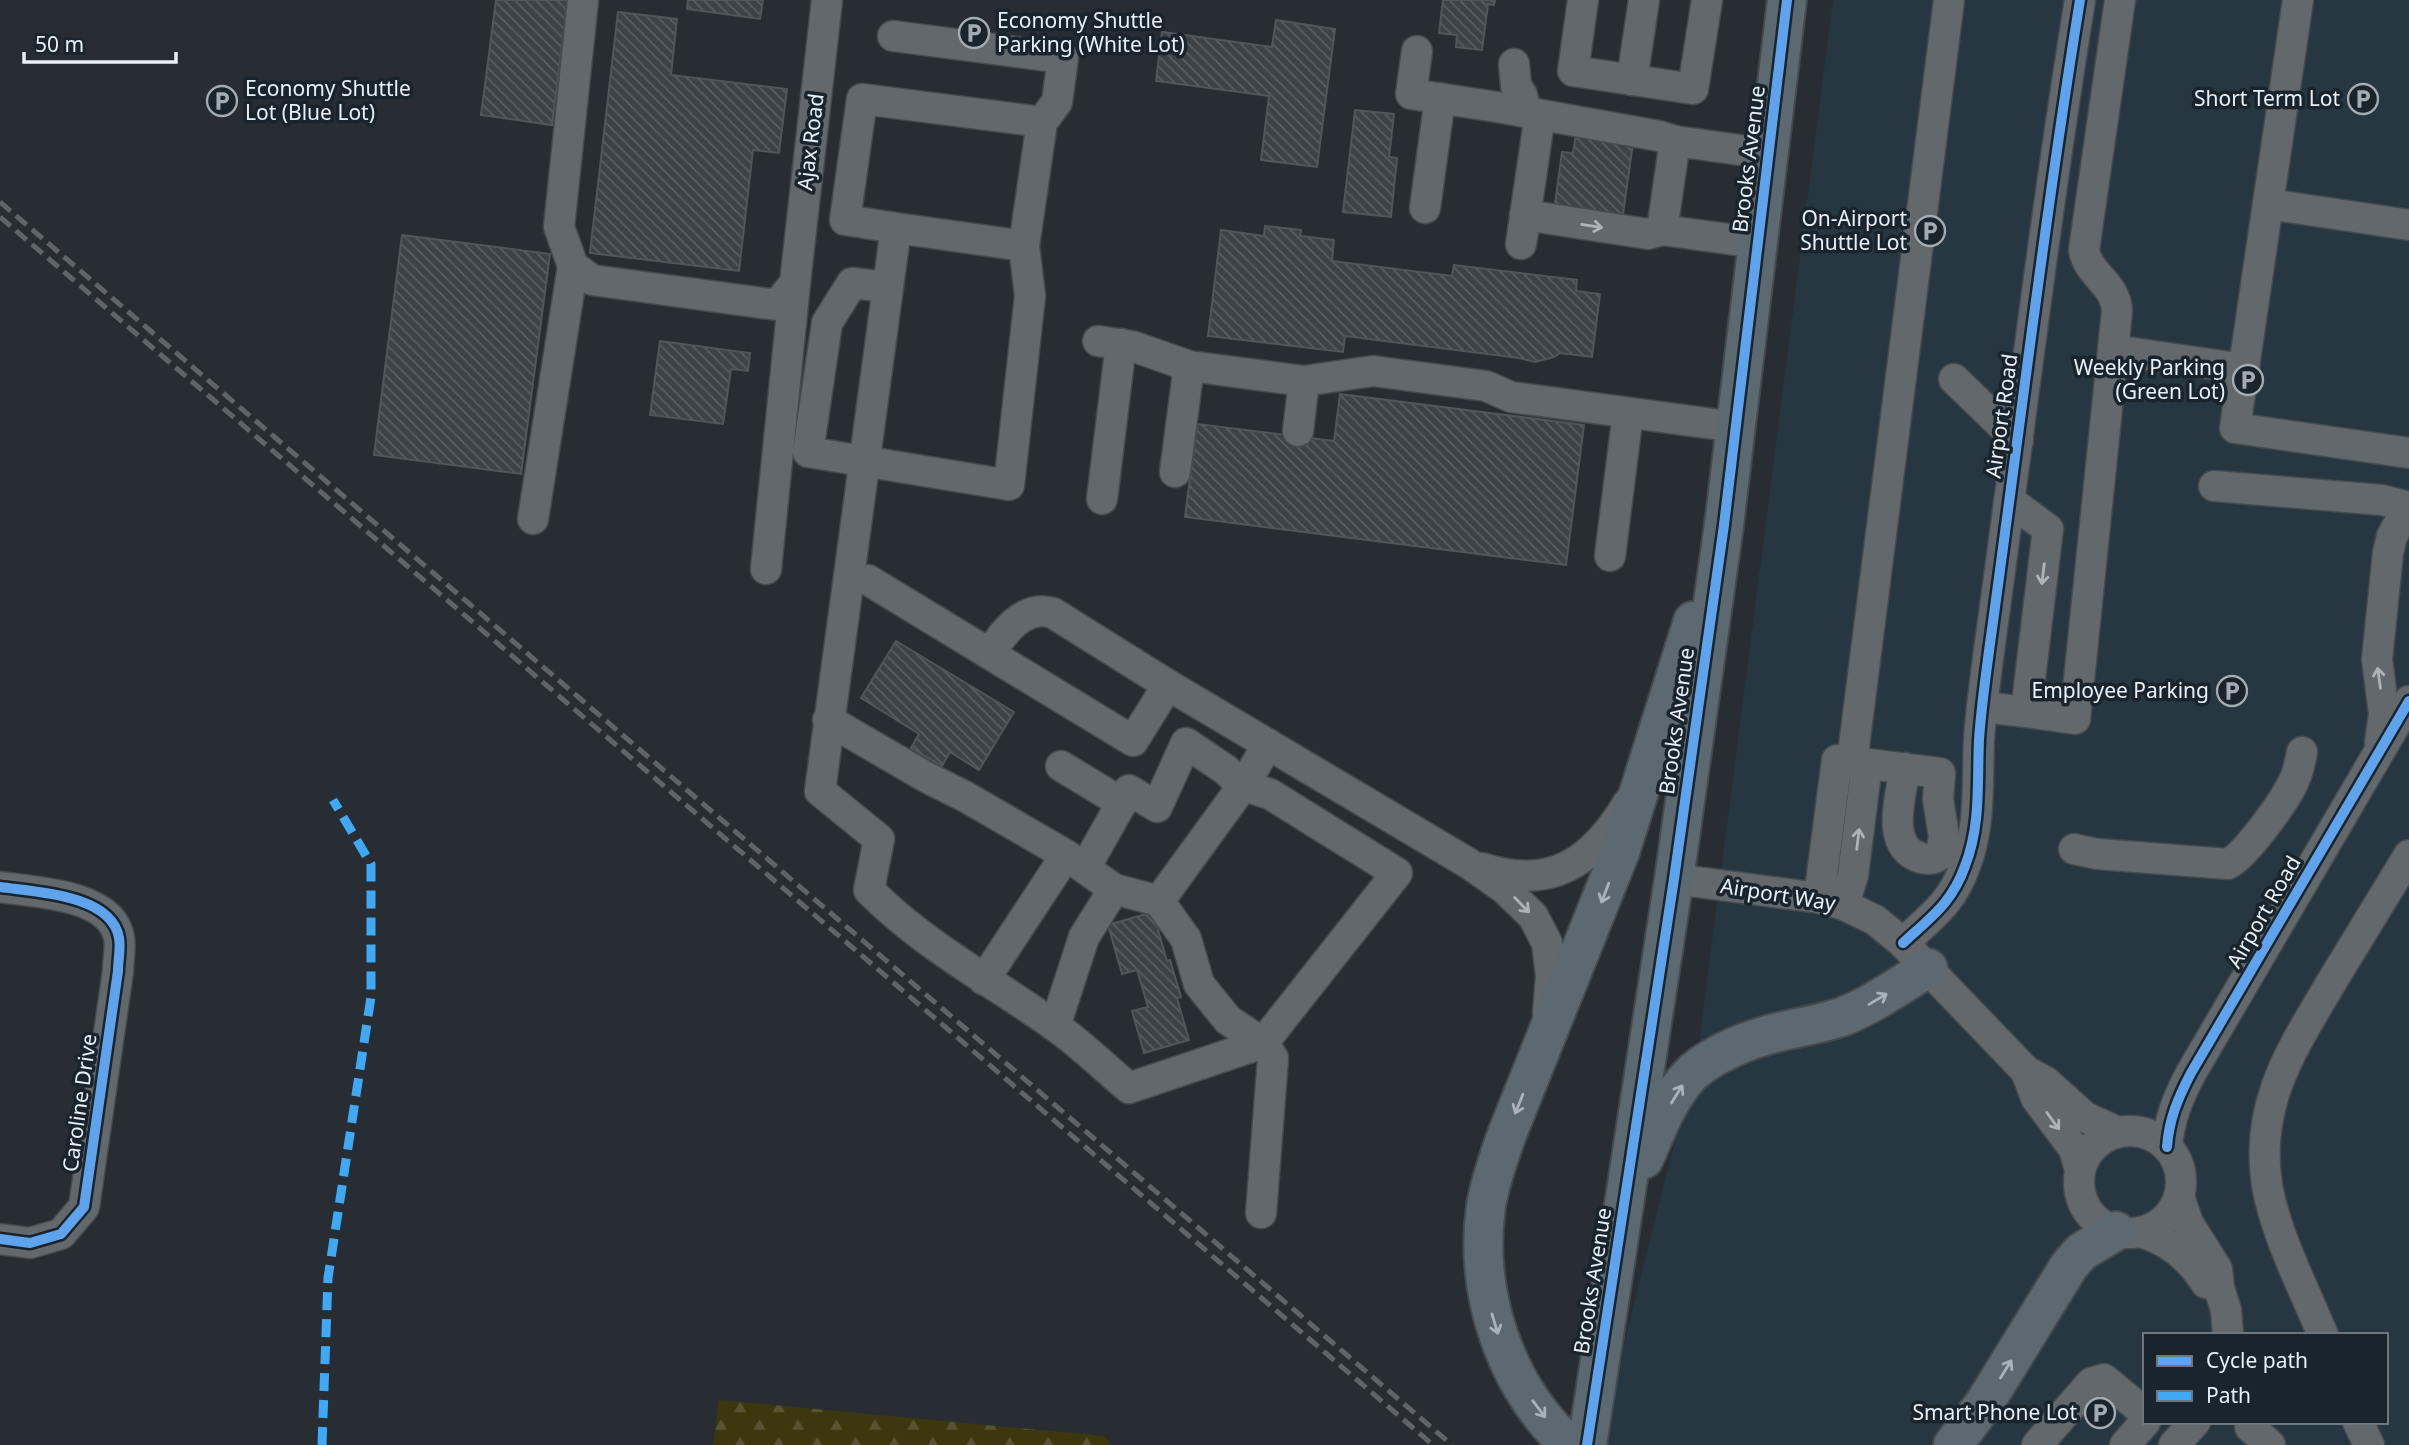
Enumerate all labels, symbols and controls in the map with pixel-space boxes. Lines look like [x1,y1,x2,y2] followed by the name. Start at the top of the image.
[997,6,1185,58] place label: Economy Shuttle Parking (White Lot)
[957,16,991,50] parking icon: Economy Shuttle Parking (White Lot)
[24,21,177,65] scale bar
[35,30,84,58] text: 50 m
[245,74,411,126] place label: Economy Shuttle Lot (Blue Lot)
[2346,82,2380,116] parking icon: Short Term Lot
[205,84,239,118] parking icon: Economy Shuttle Lot (Blue Lot)
[1725,84,1771,234] street label: Brooks Avenue
[2194,84,2340,112] place label: Short Term Lot
[790,92,830,192] street label: Ajax Road
[1800,204,1907,256] place label: On-Airport Shuttle Lot
[1913,214,1947,248] parking icon: On-Airport Shuttle Lot
[1580,220,1603,233] one-way arrow
[1978,352,2024,480] street label: Airport Road
[2074,353,2225,405] place label: Weekly Parking (Green Lot)
[2231,363,2265,397] parking icon: Weekly Parking (Green Lot)
[2036,562,2049,585] one-way arrow
[1652,646,1700,796] street label: Brooks Avenue
[2373,667,2386,690] one-way arrow
[2215,674,2249,708] parking icon: Employee Parking
[2032,676,2209,704] place label: Employee Parking
[1851,828,1864,851] one-way arrow
[2220,850,2307,973] street label: Airport Road
[1718,871,1838,917] street label: Airport Way
[1597,881,1610,903] one-way arrow
[1513,896,1530,913] one-way arrow
[1867,992,1887,1006] one-way arrow
[55,1032,103,1174] street label: Caroline Drive
[1671,1085,1685,1105] one-way arrow
[1512,1092,1525,1114] one-way arrow
[2045,1111,2060,1130] one-way arrow
[1567,1206,1617,1356] street label: Brooks Avenue
[1490,1313,1503,1335] one-way arrow
[2143,1333,2388,1424] legend
[2206,1346,2308,1374] text: Cycle path
[1999,1359,2013,1379] one-way arrow
[2206,1381,2251,1409] text: Path
[2083,1396,2117,1430] parking icon: Smart Phone Lot
[1912,1398,2077,1426] place label: Smart Phone Lot
[1531,1400,1546,1418] one-way arrow

